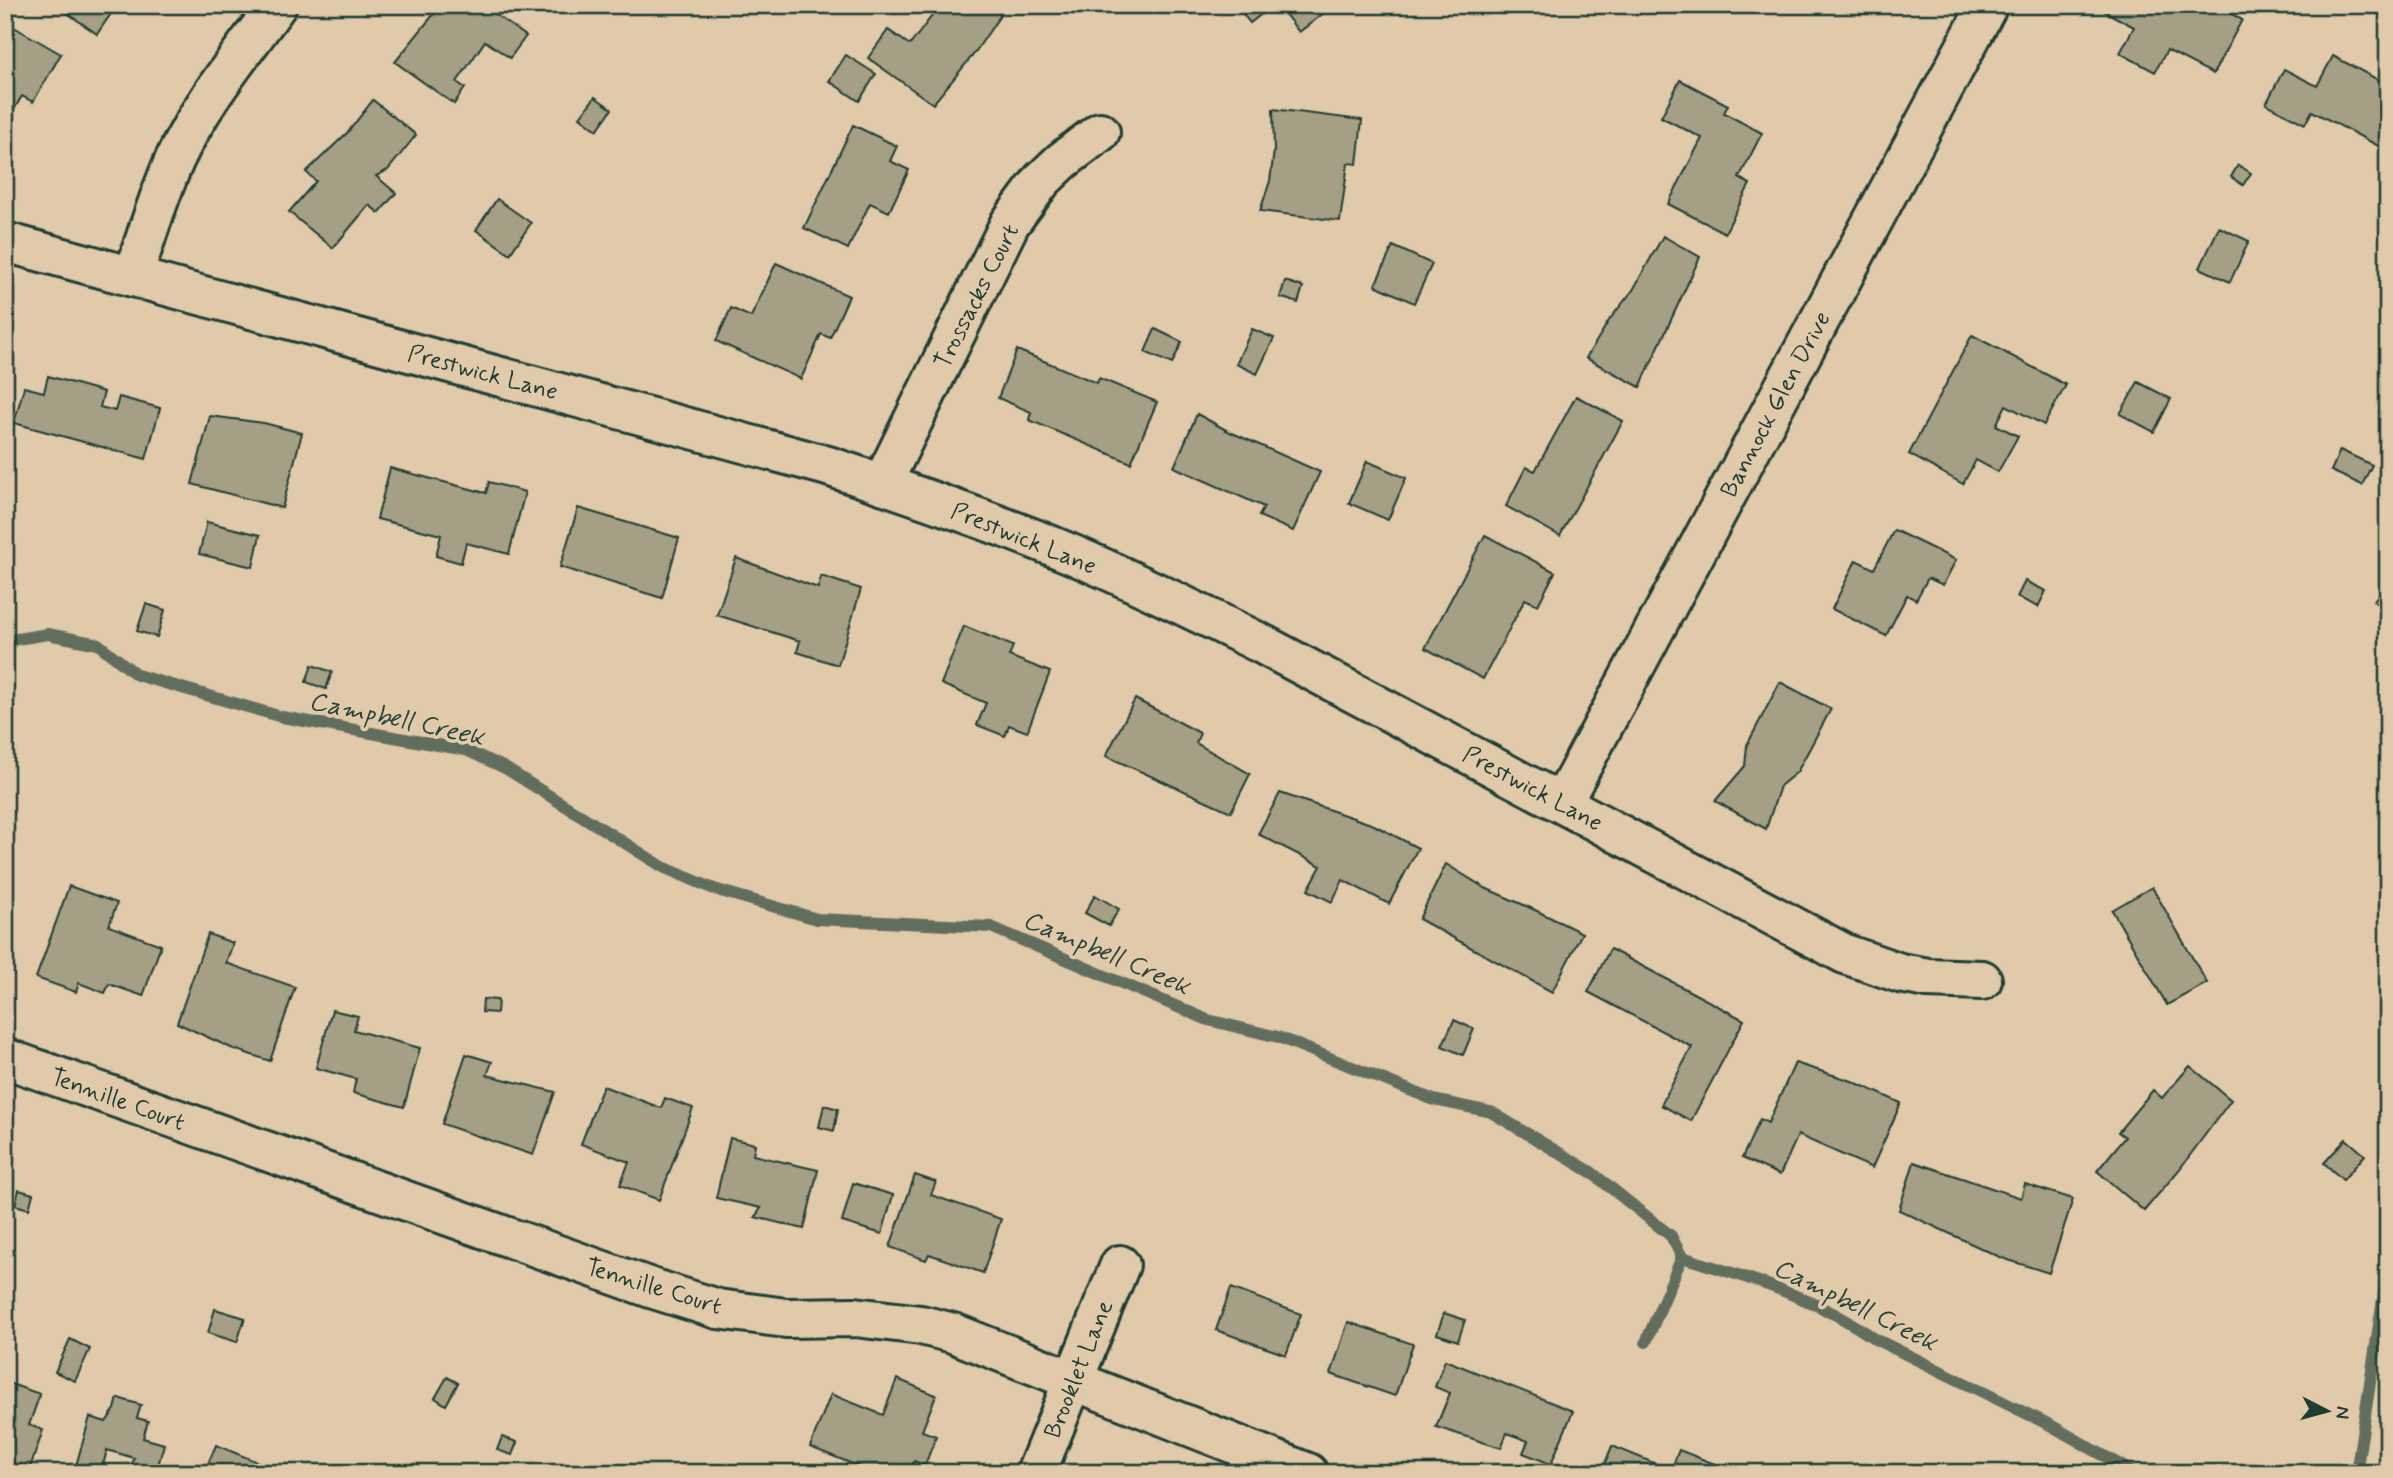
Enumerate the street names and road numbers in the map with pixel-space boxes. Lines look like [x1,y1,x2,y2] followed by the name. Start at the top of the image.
[928,219,1027,374] street label: Trossacks Court
[1714,306,1838,503] street label: Bannock Glen Drive
[404,339,561,408] street label: Prestwick Lane
[946,496,1101,583] street label: Prestwick Lane
[1457,739,1608,839] street label: Prestwick Lane
[46,1062,189,1139] street label: Tennille Court
[582,1252,726,1323] street label: Tennille Court
[1038,1296,1121,1443] street label: Brooklet Lane

